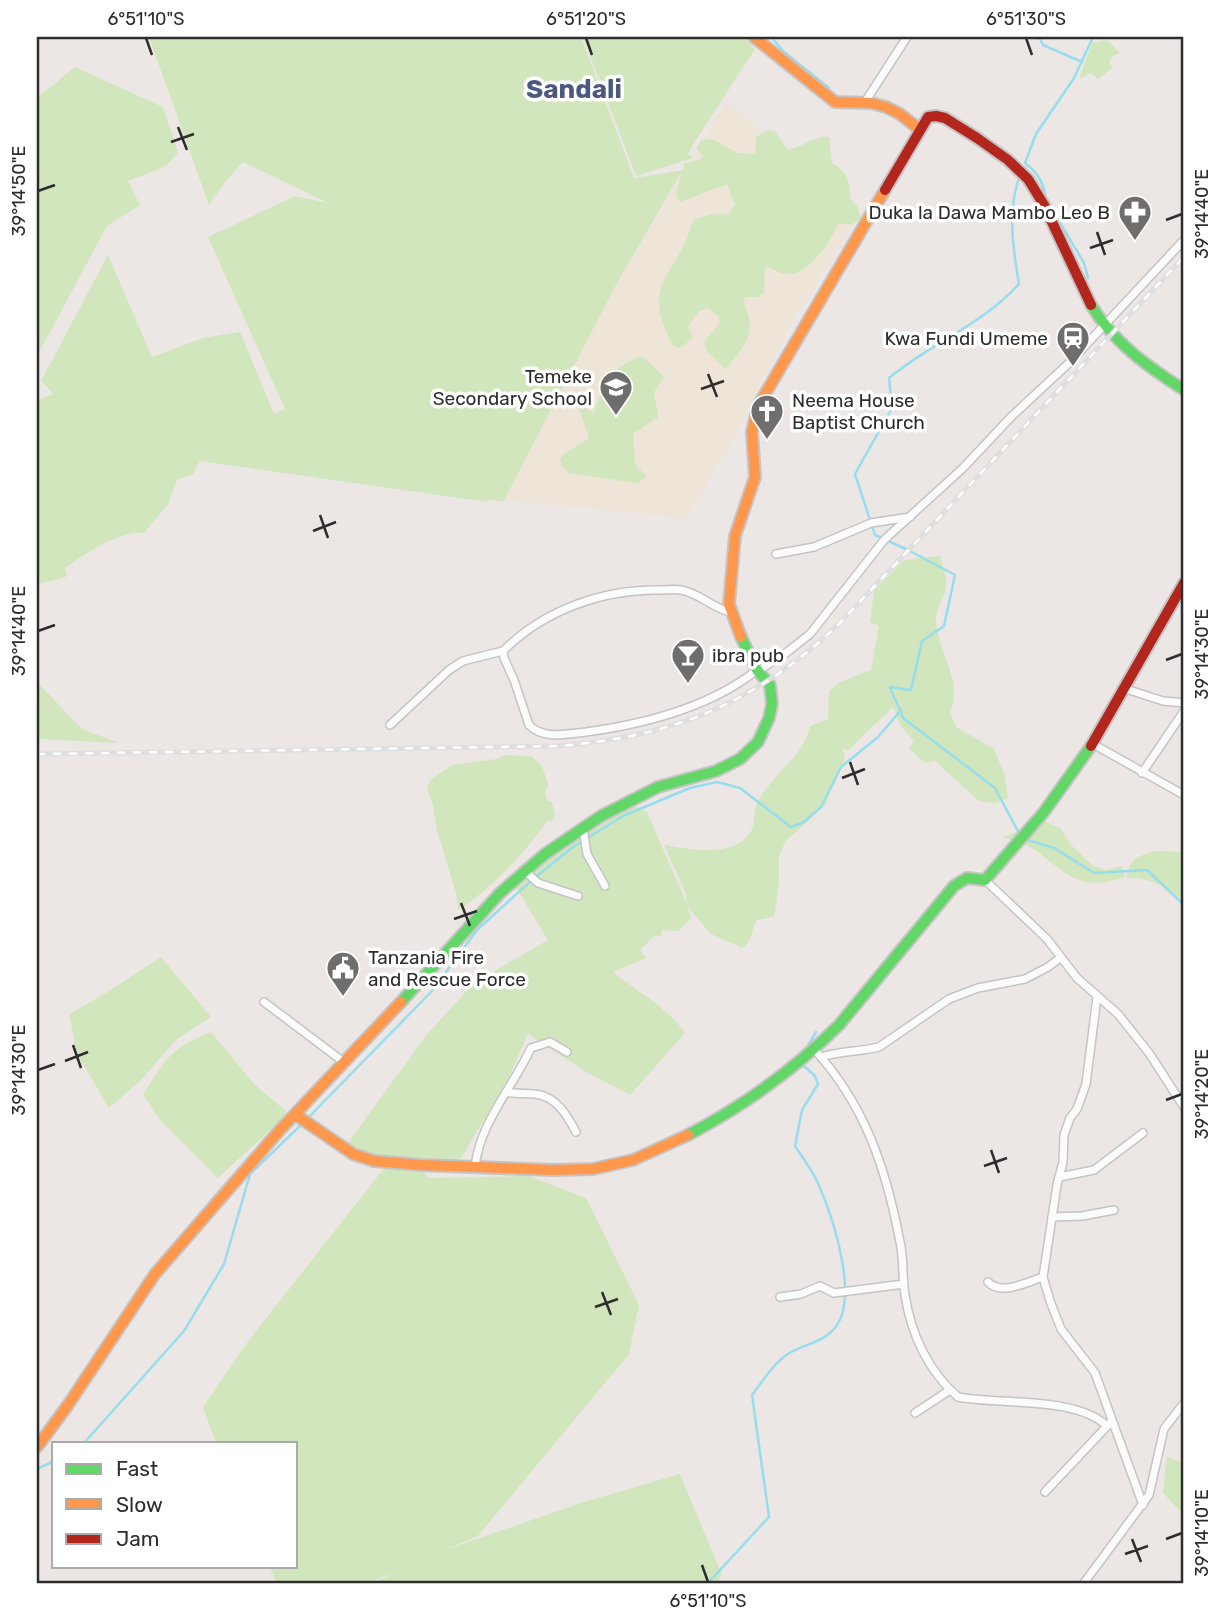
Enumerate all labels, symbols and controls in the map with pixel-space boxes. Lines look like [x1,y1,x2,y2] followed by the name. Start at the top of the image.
[108,8,184,30] text: 6°51'10"S
[546,8,626,30] text: 6°51'20"S
[986,8,1066,30] text: 6°51'30"S
[526,74,622,105] district label: Sandali
[8,146,30,236] text: 39°14'50"E
[1191,169,1213,259] text: 39°14'40"E
[1116,193,1154,242] pharmacy icon: Duka la Dawa Mambo Leo B
[869,201,1110,224] place label: Duka la Dawa Mambo Leo B
[1054,319,1092,368] station icon: Kwa Fundi Umeme
[885,327,1048,350] place label: Kwa Fundi Umeme
[433,365,592,410] place label: Temeke Secondary School
[597,368,635,417] school or university icon: Temeke Secondary School
[792,389,925,434] place label: Neema House Baptist Church
[748,392,786,441] church icon: Neema House Baptist Church
[8,586,30,676] text: 39°14'40"E
[1191,609,1213,699] text: 39°14'30"E
[669,636,707,685] bar icon: ibra pub
[712,644,784,667] place label: ibra pub
[368,946,526,991] place label: Tanzania Fire and Rescue Force
[324,949,362,998] public building icon: Tanzania Fire and Rescue Force
[8,1025,30,1115] text: 39°14'30"E
[1191,1049,1213,1139] text: 39°14'20"E
[52,1442,298,1568] legend
[116,1456,158,1481] text: Fast
[1191,1489,1213,1577] text: 39°14'10"E
[116,1492,163,1517] text: Slow
[116,1526,160,1551] text: Jam
[670,1590,746,1612] text: 6°51'10"S

